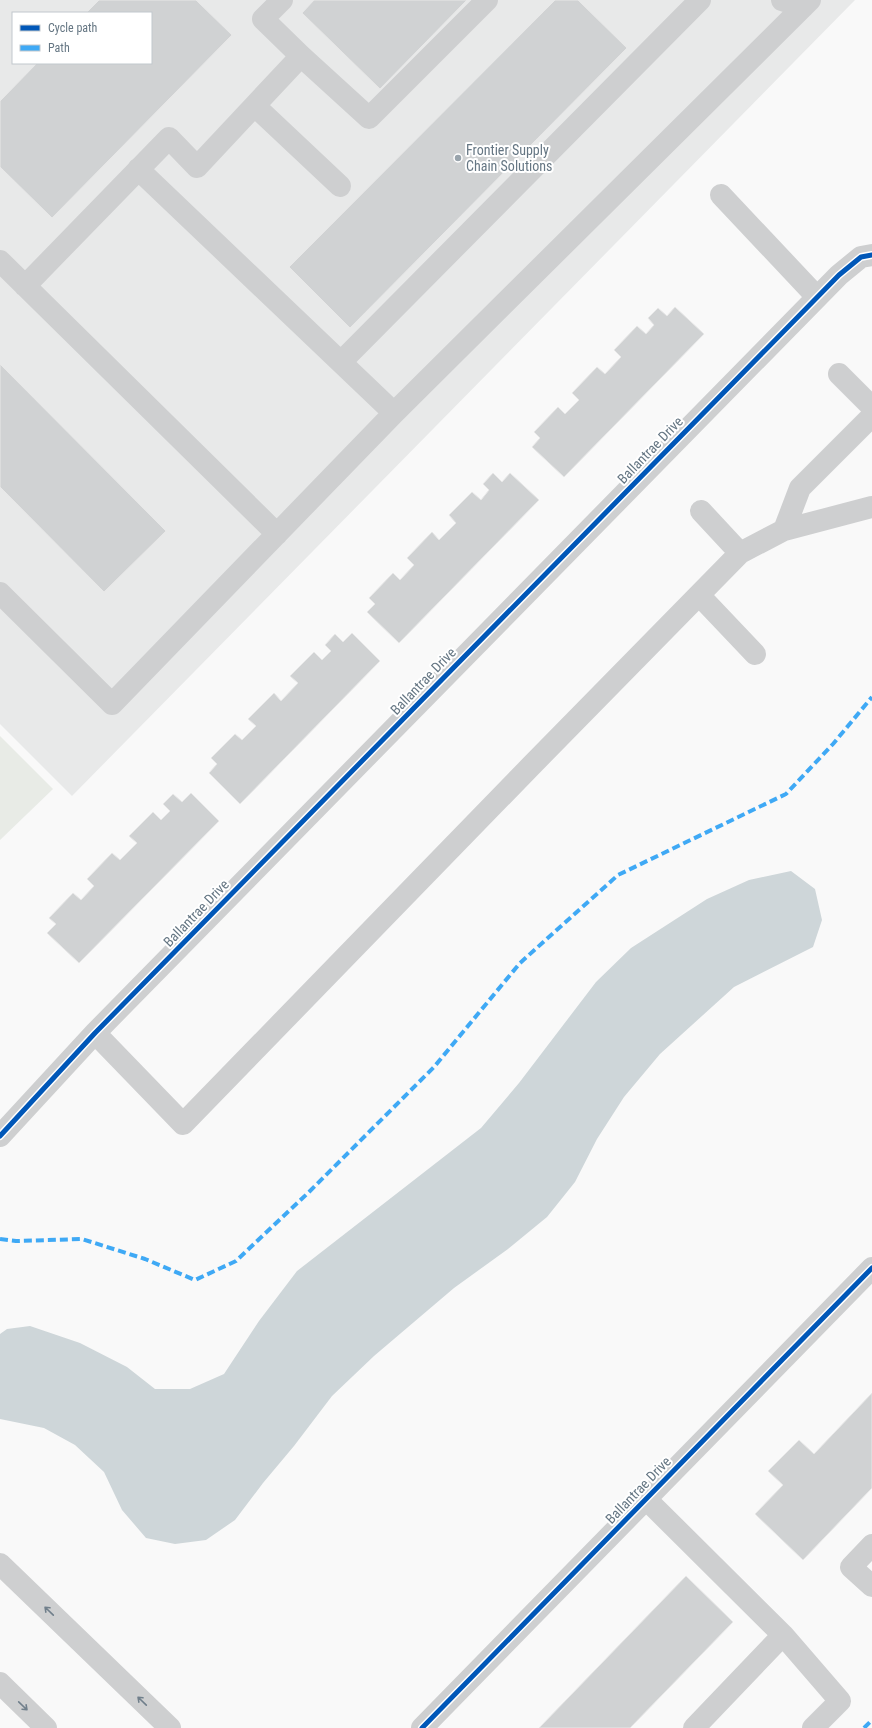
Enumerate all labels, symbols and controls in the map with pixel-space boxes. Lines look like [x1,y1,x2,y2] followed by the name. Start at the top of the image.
[12,12,152,64] legend
[48,21,98,35] text: Cycle path
[48,41,70,55] text: Path
[466,142,552,174] place label: Frontier Supply Chain Solutions
[453,153,463,163] marker: Frontier Supply Chain Solutions
[614,413,686,487] street label: Ballantrae Drive
[387,644,459,718] street label: Ballantrae Drive
[160,876,232,950] street label: Ballantrae Drive
[602,1453,674,1527] street label: Ballantrae Drive
[44,1606,54,1616] one-way arrow
[137,1696,147,1706] one-way arrow
[18,1701,28,1711] one-way arrow

